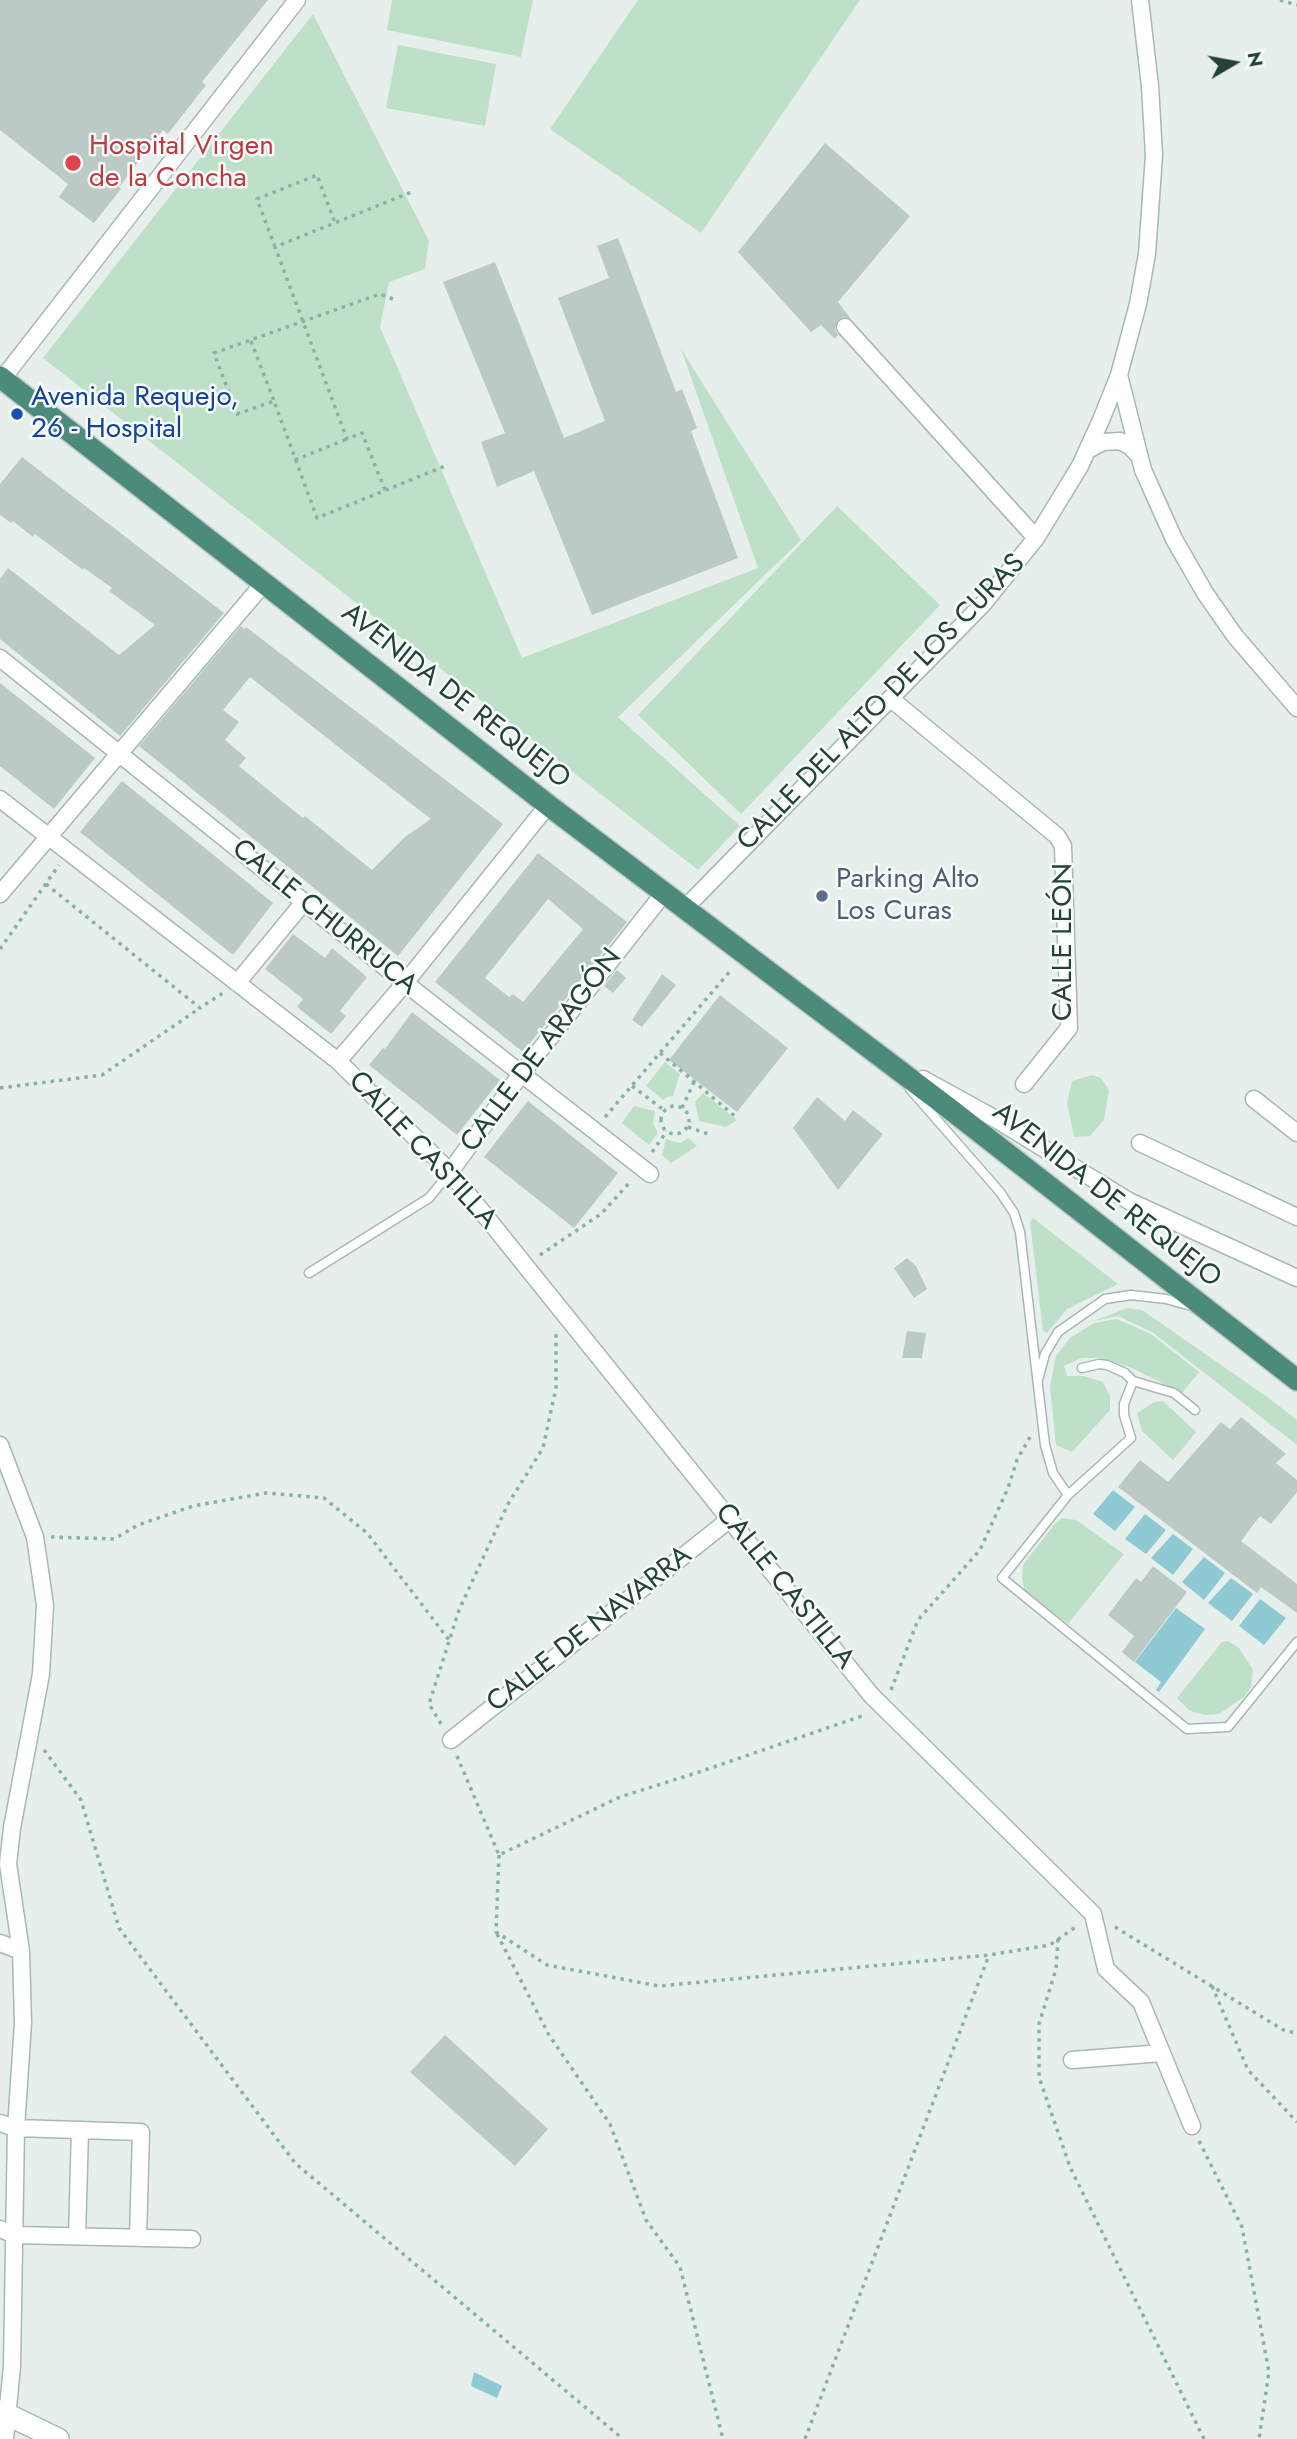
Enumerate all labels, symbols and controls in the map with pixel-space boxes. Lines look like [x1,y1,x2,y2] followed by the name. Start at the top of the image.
[1199,28,1269,98] north arrow
[1241,49,1270,69] text: N
[89,130,274,196] place label: Hospital Virgen de la Concha
[63,153,83,173] marker: Hospital Virgen de la Concha
[31,381,239,447] place label: Avenida Requejo, 26 - Hospital
[9,406,25,422] marker: Avenida Requejo, 26 - Hospital
[731,548,1033,858] street label: CALLE DEL ALTO DE LOS CURAS
[334,597,576,797] street label: AVENIDA DE REQUEJO
[224,833,424,1003] street label: CALLE CHURRUCA
[836,863,979,929] place label: Parking Alto Los Curas
[1047,863,1081,1021] street label: CALLE LEÓN
[814,888,830,904] marker: Parking Alto Los Curas
[454,942,630,1160] street label: CALLE DE ARAGÓN
[340,1065,504,1237] street label: CALLE CASTILLA
[985,1096,1227,1296] street label: AVENIDA DE REQUEJO
[707,1497,861,1677] street label: CALLE CASTILLA
[481,1540,699,1720] street label: CALLE DE NAVARRA

